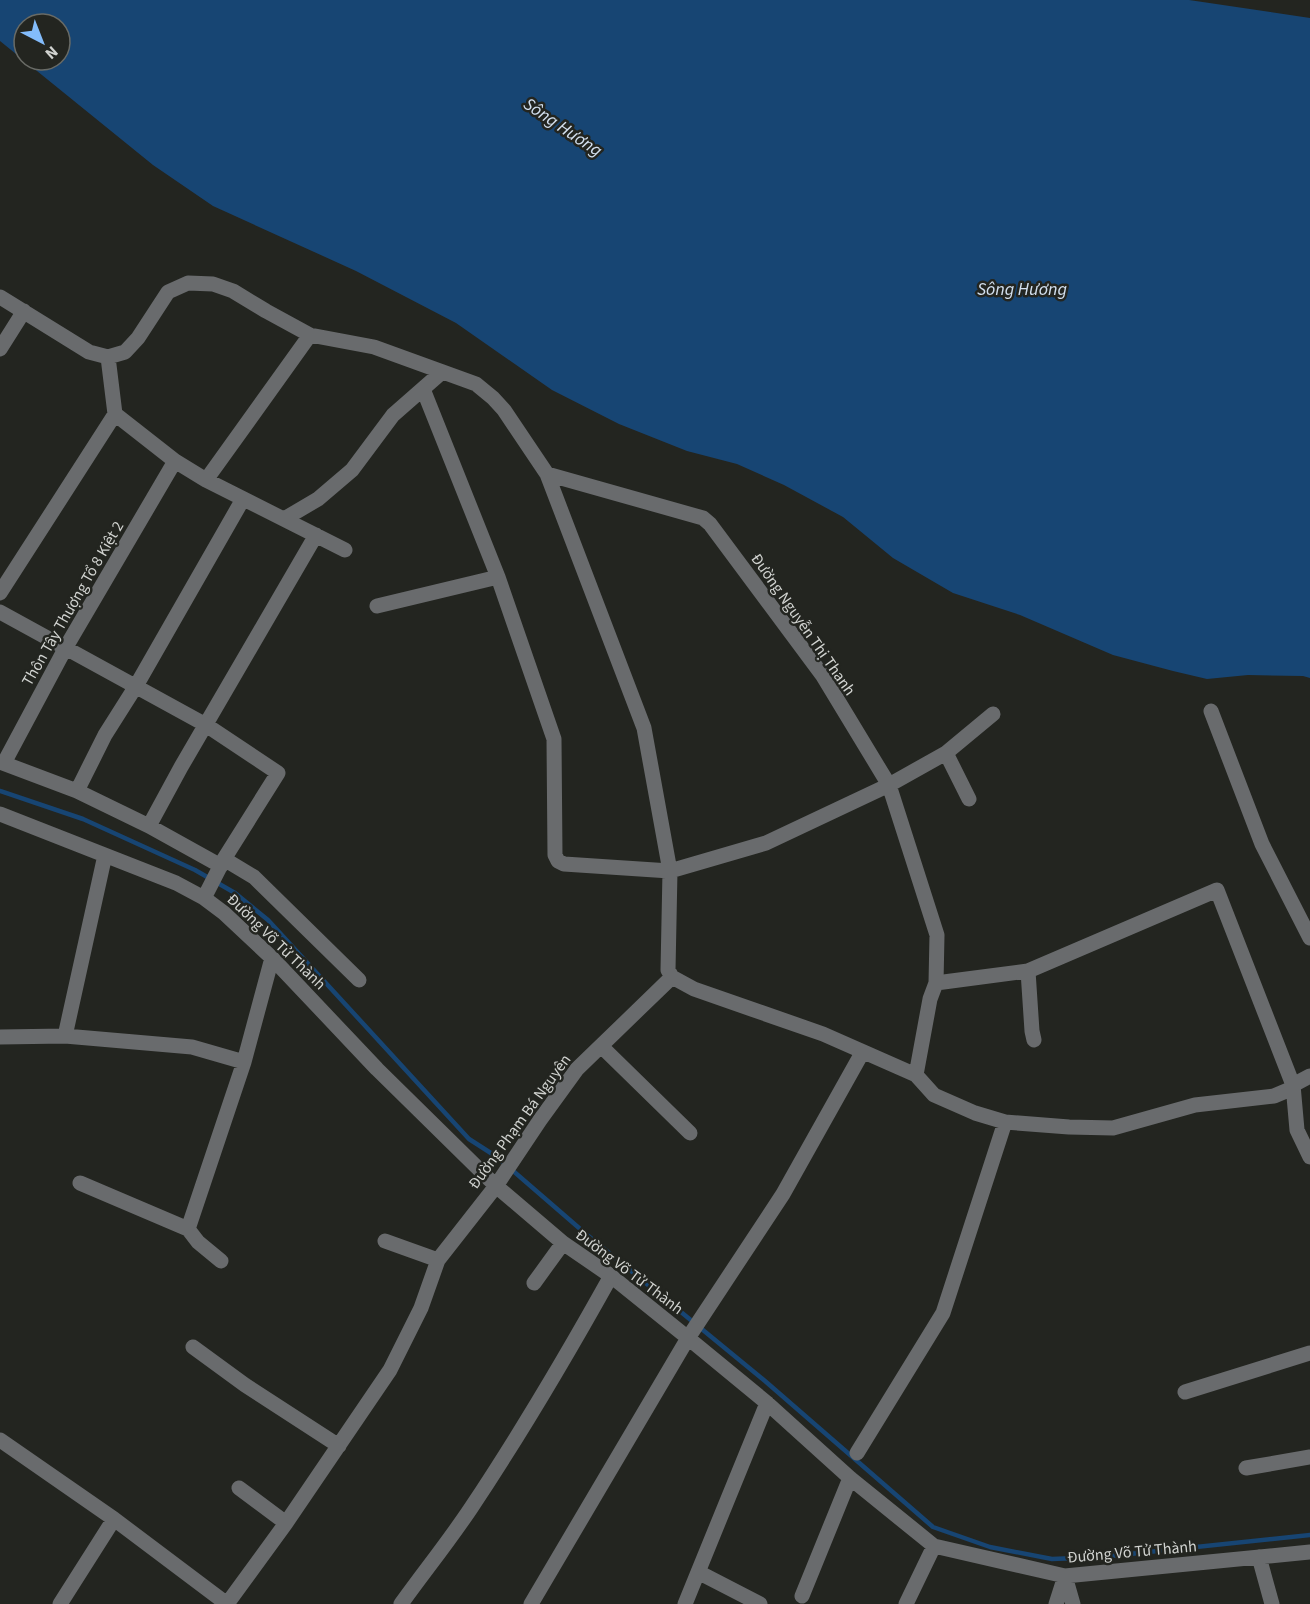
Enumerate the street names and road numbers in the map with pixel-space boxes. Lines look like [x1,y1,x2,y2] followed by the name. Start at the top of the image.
[17,517,129,690] street label: Thôn Tây Thượng Tổ 8 Kiệt 2
[746,549,861,700] street label: Đường Nguyễn Thị Thanh
[222,889,331,995] street label: Đường Võ Tử Thành
[463,1050,576,1193] street label: Đường Phạm Bá Nguyên
[571,1224,688,1320] street label: Đường Võ Tử Thành
[1066,1535,1198,1569] street label: Đường Võ Tử Thành

